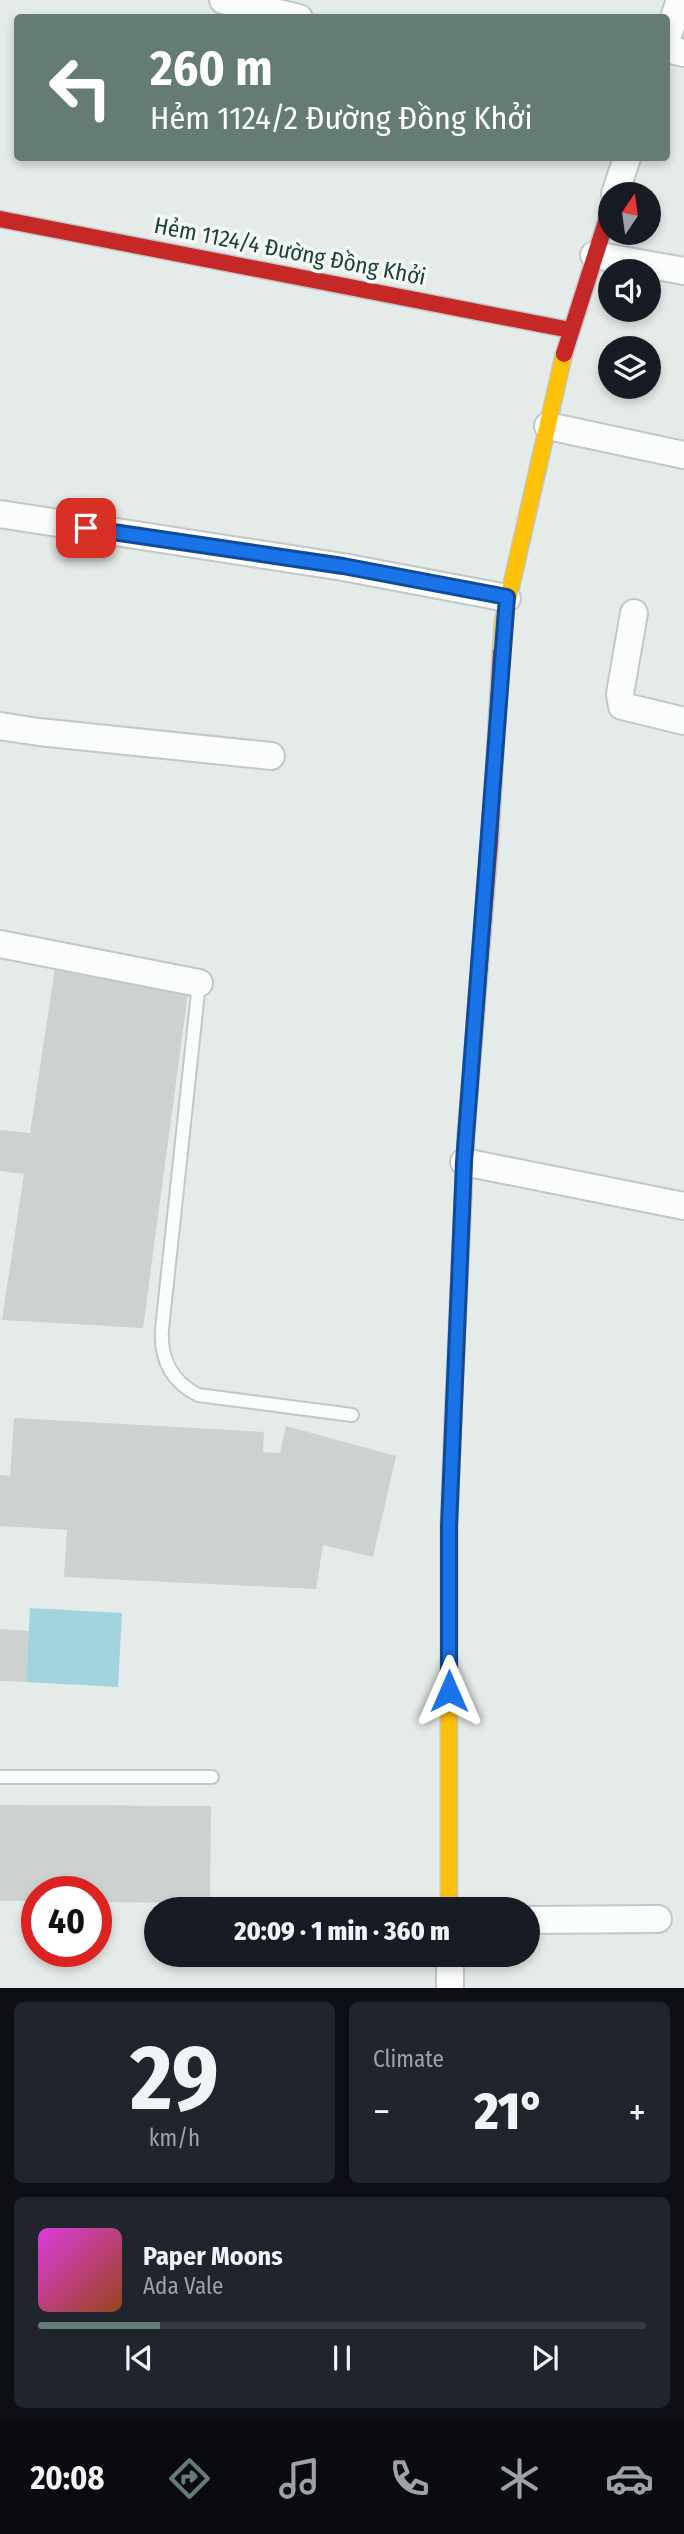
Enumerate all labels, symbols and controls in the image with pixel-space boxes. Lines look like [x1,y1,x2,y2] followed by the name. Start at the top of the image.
[150,39,273,98] text: 260 m
[35,42,126,133] icon: left
[150,99,533,137] text: Hẻm 1124/2 Đường Đồng Khởi
[598,182,662,245] north arrow
[598,182,661,399] map controls
[152,211,428,291] street label: Hẻm 1124/4 Đường Đồng Khởi
[598,259,661,322] button: sound
[598,336,661,399] button: layers
[56,498,116,558] pin
[67,509,105,547] icon: arrive
[412,1654,486,1728] position arrow
[21,1876,112,1967] speed limit sign: 40
[234,1916,450,1947] text: 20:09 · 1 min · 360 m
[130,2024,219,2133] text: 29
[373,2045,444,2073] text: Climate
[474,2080,545,2143] text: 21°
[373,2089,390,2135] text: −
[629,2089,646,2135] text: +
[149,2124,200,2152] text: km/h
[143,2241,283,2272] text: Paper Moons
[143,2272,223,2300] text: Ada Vale
[120,2339,158,2377] icon: previous
[323,2339,361,2377] icon: pause
[526,2339,564,2377] icon: next
[165,2454,214,2503] icon: directions
[275,2454,324,2503] icon: music
[385,2454,434,2503] icon: phone
[495,2454,544,2503] icon: climate
[605,2454,654,2503] icon: car
[30,2459,104,2497] text: 20:08

